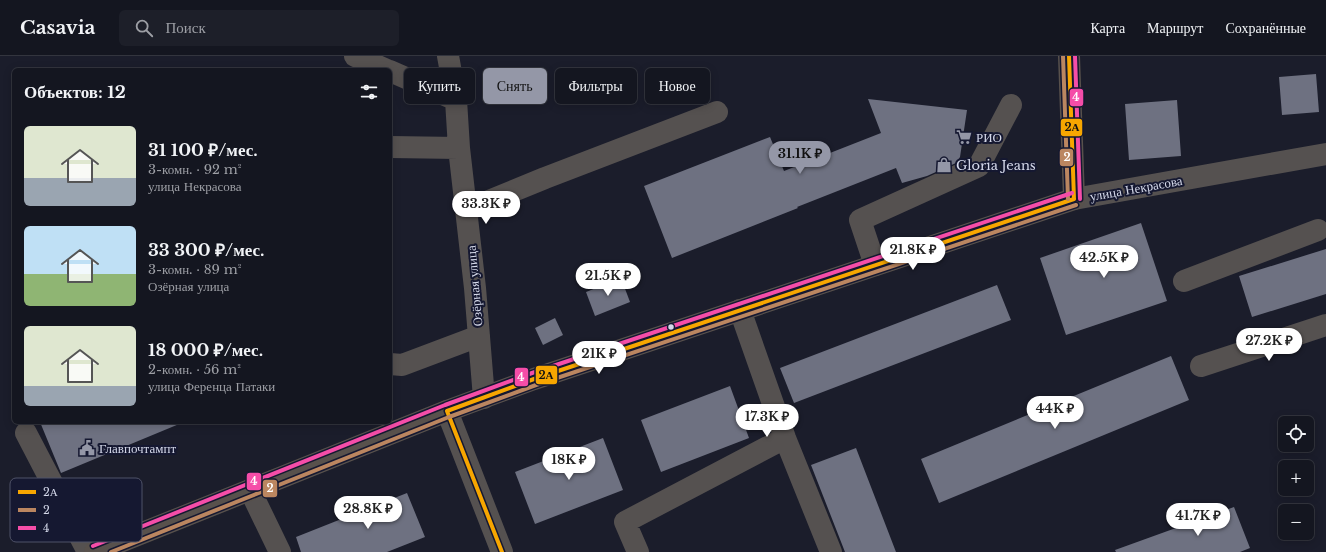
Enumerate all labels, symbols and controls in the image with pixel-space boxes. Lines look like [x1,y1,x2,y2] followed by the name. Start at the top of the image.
[119,10,399,46] search box
[20,16,95,39] text: Casavia
[133,17,155,39] icon: search
[165,18,206,37] text: Поиск
[1090,19,1125,37] text: Карта
[1147,19,1203,37] text: Маршрут
[1225,19,1306,37] text: Сохранённые
[404,68,475,104] chip: Купить
[483,68,547,104] chip: Снять
[555,68,637,104] chip: Фильтры
[645,68,710,104] chip: Новое
[358,81,380,103] icon: filters
[24,82,126,103] text: Объектов: 12
[1069,88,1084,107] line badge: 4
[1072,90,1080,104] text: 4
[1060,118,1083,137] line badge: 2А
[1064,120,1080,134] text: 2А
[955,128,973,146] supermarket icon: РИО
[976,129,1002,146] place label: РИО
[148,140,258,161] text: 31 100 ₽/мес.
[763,141,837,175] pin: 31.1K ₽
[56,142,104,190] icon: home
[778,145,822,162] text: 31.1K ₽
[1059,148,1074,167] line badge: 2
[1063,150,1071,164] text: 2
[935,156,953,174] shop icon: Gloria Jeans
[956,157,1036,174] place label: Gloria Jeans
[148,161,241,178] text: 3-комн. · 92 m²
[1089,172,1184,205] street label: улица Некрасова
[148,178,242,195] text: улица Некрасова
[449,191,523,225] pin: 33.3K ₽
[461,195,511,212] text: 33.3K ₽
[876,237,950,271] pin: 21.8K ₽
[148,240,265,261] text: 33 300 ₽/мес.
[889,241,937,258] text: 21.8K ₽
[56,242,104,290] icon: home
[462,244,487,327] street label: Озёрная улица
[1067,245,1141,279] pin: 42.5K ₽
[1079,249,1129,266] text: 42.5K ₽
[148,261,241,278] text: 3-комн. · 89 m²
[571,263,645,297] pin: 21.5K ₽
[585,267,631,284] text: 21.5K ₽
[148,278,229,295] text: Озёрная улица
[666,322,676,332] unlabelled marker
[1232,328,1306,362] pin: 27.2K ₽
[1245,332,1293,349] text: 27.2K ₽
[148,340,263,361] text: 18 000 ₽/мес.
[571,341,627,375] pin: 21K ₽
[56,342,104,390] icon: home
[581,345,617,362] text: 21K ₽
[148,361,241,378] text: 2-комн. · 56 m²
[535,365,558,385] line badge: 2А
[514,367,529,387] line badge: 4
[538,368,554,382] text: 2А
[517,370,525,384] text: 4
[148,378,275,395] text: улица Ференца Патаки
[1027,396,1083,430] pin: 44K ₽
[1036,400,1074,417] text: 44K ₽
[730,404,804,438] pin: 17.3K ₽
[745,408,789,425] text: 17.3K ₽
[1278,416,1314,540] map controls
[1278,416,1314,452] button: locate
[78,439,96,457] public building icon: Главпочтампт
[99,440,176,457] place label: Главпочтампт
[541,447,597,481] pin: 18K ₽
[551,451,587,468] text: 18K ₽
[1278,460,1314,496] button: +
[246,472,262,491] line badge: 4
[250,474,258,488] text: 4
[10,478,142,542] legend
[262,479,278,498] line badge: 2
[266,481,274,495] text: 2
[43,485,58,499] text: 2А
[331,496,405,530] pin: 28.8K ₽
[343,500,393,517] text: 28.8K ₽
[43,503,50,517] text: 2
[1161,503,1235,537] pin: 41.7K ₽
[1278,504,1314,540] button: −
[1175,507,1221,524] text: 41.7K ₽
[43,521,49,535] text: 4

